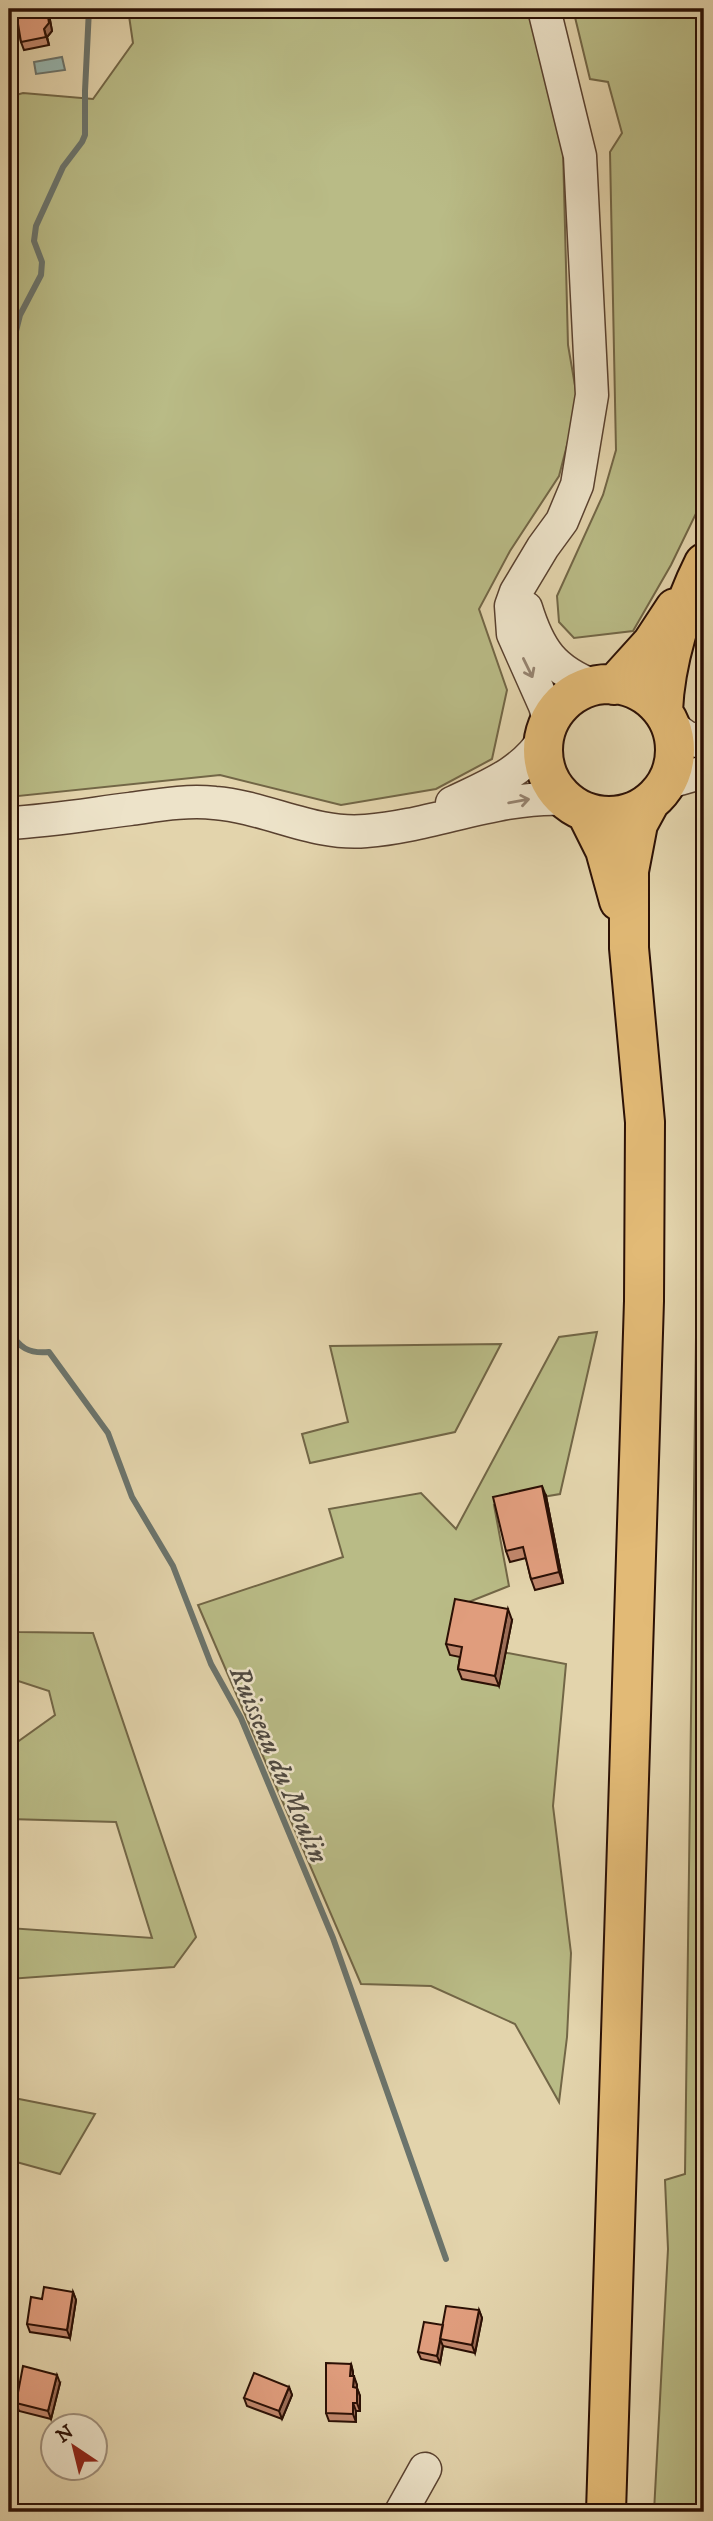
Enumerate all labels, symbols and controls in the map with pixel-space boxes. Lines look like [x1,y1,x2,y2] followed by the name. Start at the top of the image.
[521,657,535,678] one-way arrow
[507,794,530,807] one-way arrow
[221,1660,336,1869] water label: Ruisseau du Moulin
[38,2412,108,2482] north arrow
[52,2420,78,2448] text: N

